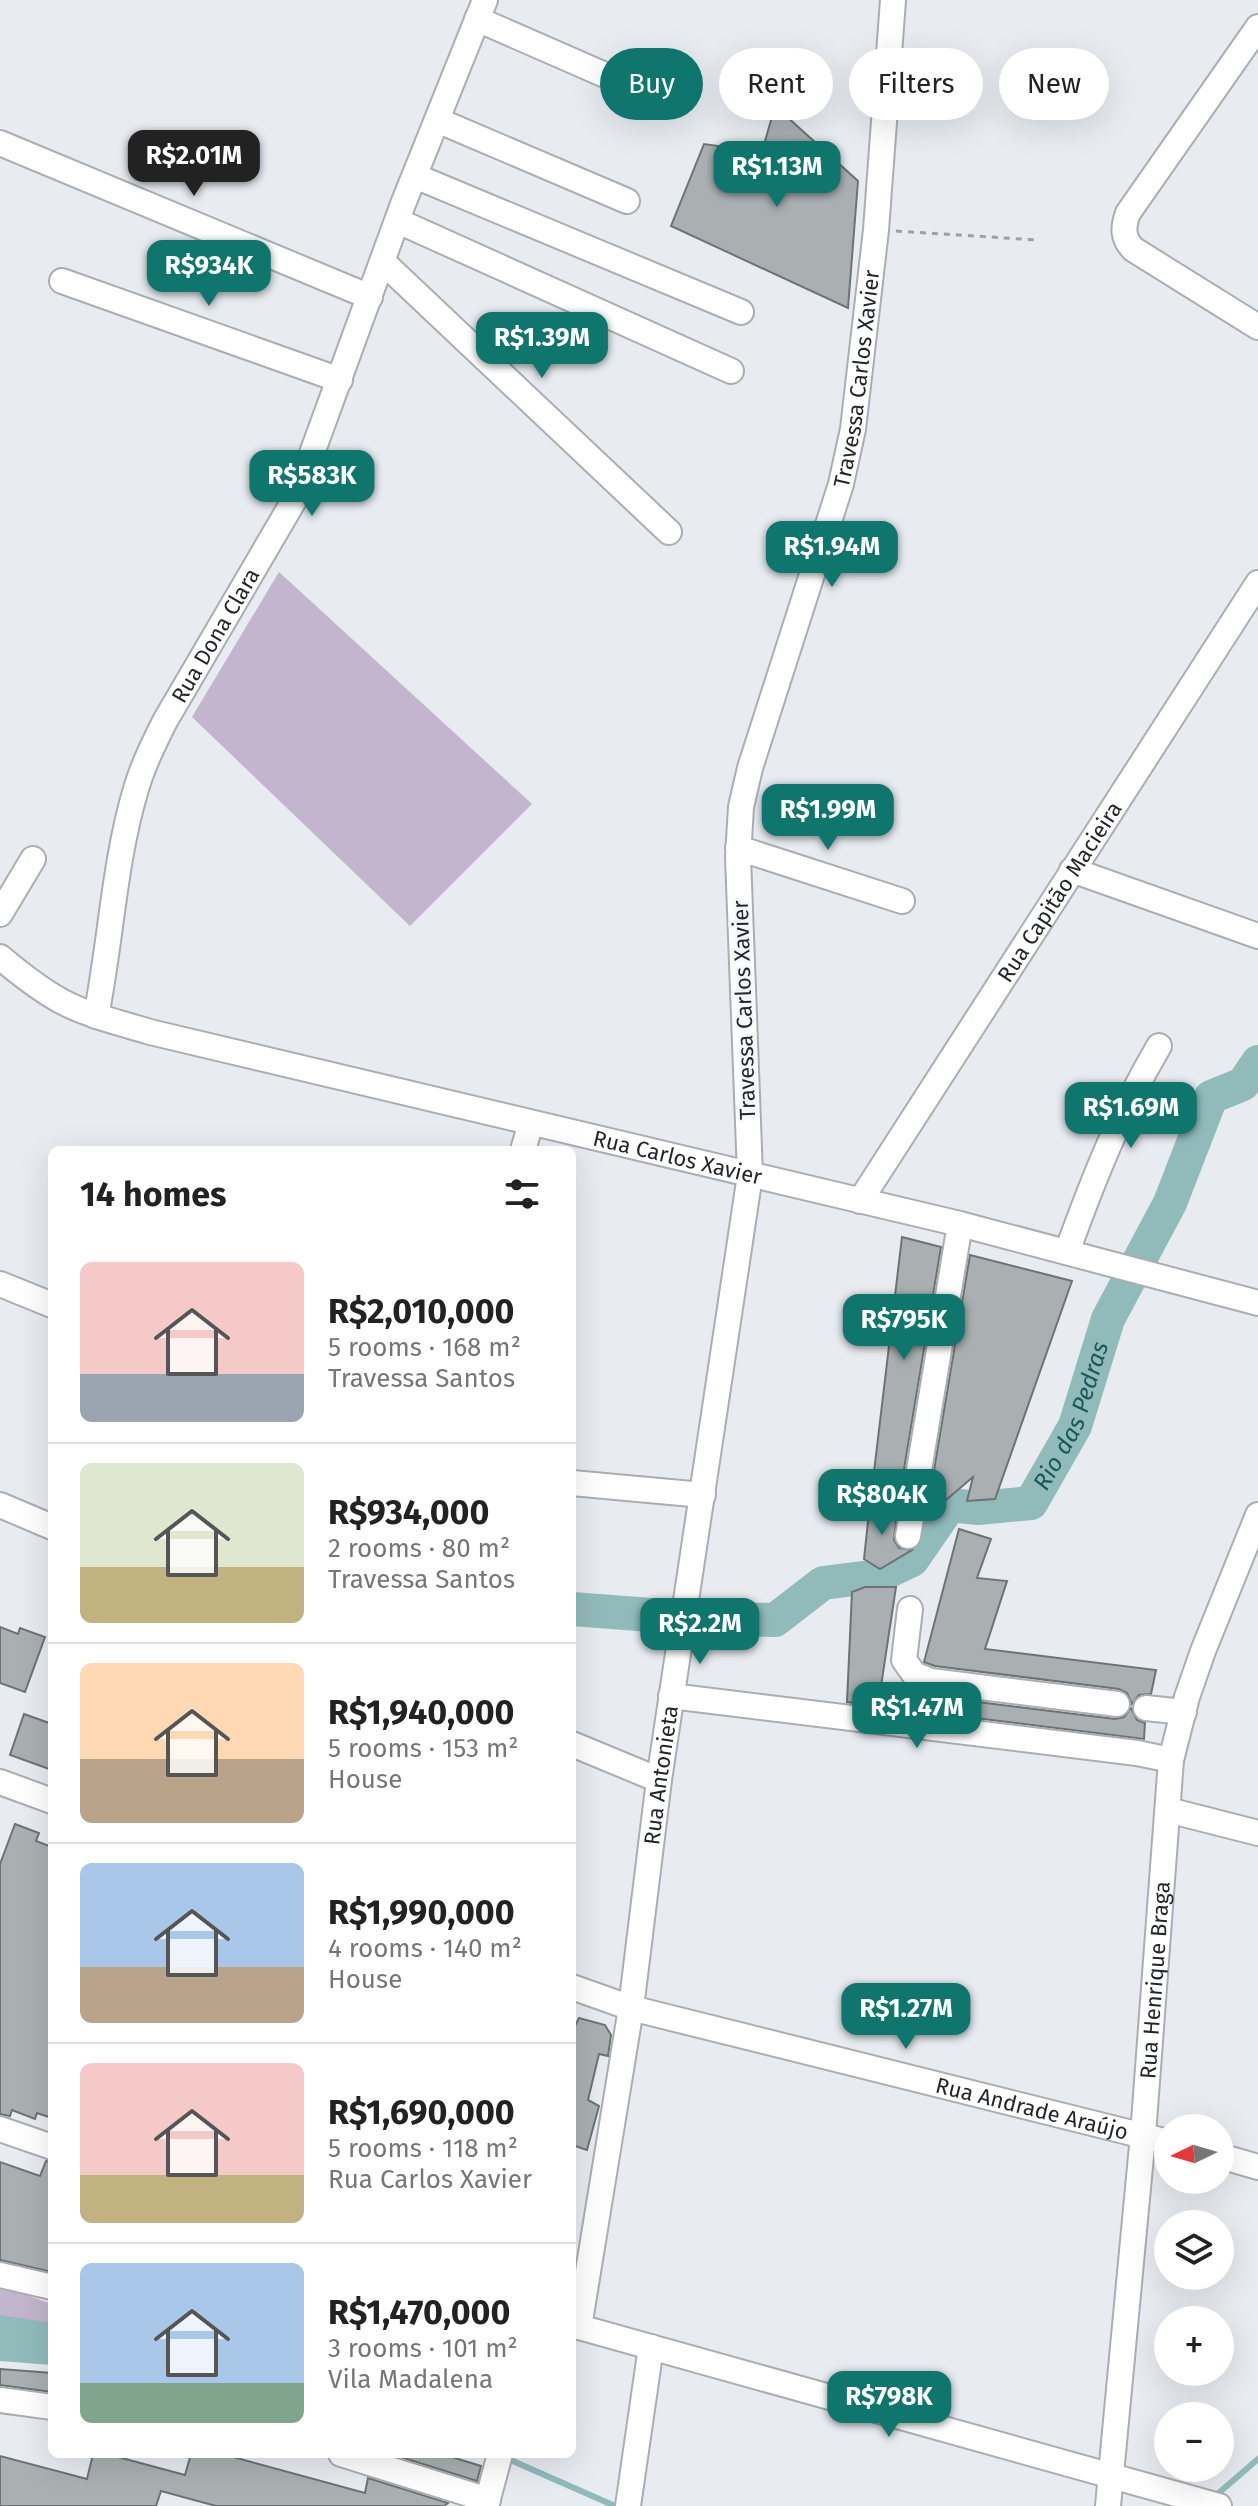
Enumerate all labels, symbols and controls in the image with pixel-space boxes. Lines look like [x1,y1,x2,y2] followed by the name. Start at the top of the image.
[600,48,703,120] chip: Buy
[719,48,833,120] chip: Rent
[849,48,983,120] chip: Filters
[999,48,1109,120] chip: New
[120,130,268,198] pin: R$2.01M
[146,140,242,171] text: R$2.01M
[703,141,851,209] pin: R$1.13M
[732,151,822,182] text: R$1.13M
[144,240,274,308] pin: R$934K
[165,250,253,281] text: R$934K
[827,268,885,490] street label: Travessa Carlos Xavier
[468,312,616,380] pin: R$1.39M
[494,322,590,353] text: R$1.39M
[247,450,377,518] pin: R$583K
[267,460,357,491] text: R$583K
[758,521,906,589] pin: R$1.94M
[784,531,880,562] text: R$1.94M
[165,563,265,708] street label: Rua Dona Clara
[754,784,902,852] pin: R$1.99M
[780,794,876,825] text: R$1.99M
[991,796,1127,987] street label: Rua Capitão Macieira
[727,899,761,1120] street label: Travessa Carlos Xavier
[1057,1082,1205,1150] pin: R$1.69M
[1083,1092,1179,1123] text: R$1.69M
[590,1124,765,1190] street label: Rua Carlos Xavier
[500,1172,544,1216] icon: filters
[80,1174,226,1215] text: 14 homes
[328,1291,514,1332] text: R$2,010,000
[144,1294,240,1390] icon: home
[839,1294,969,1362] pin: R$795K
[861,1304,947,1335] text: R$795K
[328,1332,521,1363] text: 5 rooms · 168 m²
[1027,1338,1114,1495] water label: Rio das Pedras
[328,1363,515,1394] text: Travessa Santos
[817,1469,947,1537] pin: R$804K
[836,1479,928,1510] text: R$804K
[328,1492,489,1533] text: R$934,000
[144,1495,240,1591] icon: home
[328,1533,510,1564] text: 2 rooms · 80 m²
[328,1564,515,1595] text: Travessa Santos
[635,1598,765,1666] pin: R$2.2M
[658,1608,742,1639] text: R$2.2M
[843,1682,991,1750] pin: R$1.47M
[328,1692,514,1733] text: R$1,940,000
[870,1692,964,1723] text: R$1.47M
[144,1695,240,1791] icon: home
[638,1703,684,1846] street label: Rua Antonieta
[328,1733,519,1764] text: 5 rooms · 153 m²
[328,1764,402,1795] text: House
[1134,1880,1175,2080] street label: Rua Henrique Braga
[328,1892,515,1933] text: R$1,990,000
[144,1895,240,1991] icon: home
[328,1933,522,1964] text: 4 rooms · 140 m²
[328,1964,402,1995] text: House
[832,1983,980,2051] pin: R$1.27M
[859,1993,953,2024] text: R$1.27M
[933,2071,1131,2145] street label: Rua Andrade Araújo
[328,2092,515,2133] text: R$1,690,000
[144,2095,240,2191] icon: home
[1154,2114,1234,2194] north arrow
[1154,2114,1234,2482] map controls
[328,2133,518,2164] text: 5 rooms · 118 m²
[328,2164,532,2195] text: Rua Carlos Xavier
[1154,2210,1234,2290] button: layers
[328,2292,510,2333] text: R$1,470,000
[144,2295,240,2391] icon: home
[1154,2306,1234,2386] button: +
[328,2333,518,2364] text: 3 rooms · 101 m²
[328,2364,493,2395] text: Vila Madalena
[824,2371,954,2439] pin: R$798K
[845,2381,933,2412] text: R$798K
[1154,2402,1234,2482] button: −

